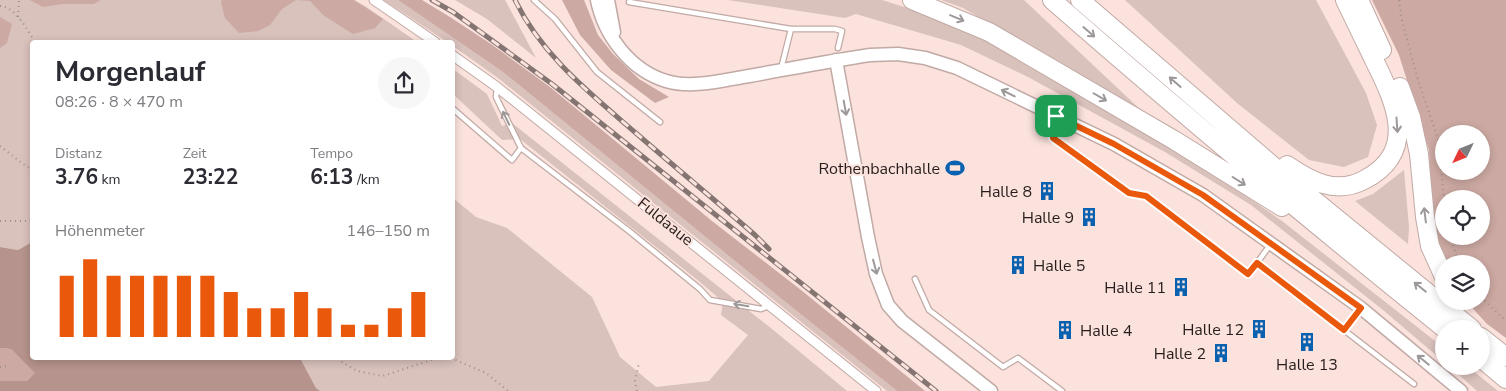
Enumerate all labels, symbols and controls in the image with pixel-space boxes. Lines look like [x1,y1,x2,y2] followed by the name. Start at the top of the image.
[949,14,964,24] one-way arrow
[1083,26,1096,38] one-way arrow
[55,53,205,91] text: Morgenlauf
[378,57,430,109] button: share
[1169,77,1182,88] one-way arrow
[1001,88,1016,98] one-way arrow
[55,91,183,113] text: 08:26 · 8 × 470 m
[1092,92,1106,102] one-way arrow
[1035,95,1077,137] pin
[840,99,850,115] one-way arrow
[1042,102,1070,130] icon: arrive
[501,111,510,126] one-way arrow
[1393,116,1402,132] one-way arrow
[1435,125,1490,180] north arrow
[1435,125,1490,375] map controls
[55,144,102,163] text: Distanz
[183,144,206,163] text: Zeit
[310,144,353,163] text: Tempo
[944,157,966,179] sports icon: Rothenbachhalle
[819,158,940,180] place label: Rothenbachhalle
[55,163,98,191] text: 3.76
[183,163,238,191] text: 23:22
[310,163,353,191] text: 6:13
[98,170,121,189] text: km
[353,170,380,189] text: /km
[1231,176,1245,186] one-way arrow
[1036,180,1058,202] building icon: Halle 8
[980,181,1032,203] place label: Halle 8
[1435,190,1490,245] button: locate
[633,192,698,251] street label: Fuldaaue
[1078,206,1100,228] building icon: Halle 9
[1022,207,1074,229] place label: Halle 9
[1420,207,1430,223] one-way arrow
[55,220,145,242] text: Höhenmeter
[347,220,430,242] text: 146–150 m
[1007,254,1029,276] building icon: Halle 5
[1033,255,1085,277] place label: Halle 5
[1435,255,1490,310] button: layers
[871,259,880,275] one-way arrow
[1170,276,1192,298] building icon: Halle 11
[1104,277,1166,299] place label: Halle 11
[1414,281,1427,292] one-way arrow
[733,300,749,310] one-way arrow
[1248,318,1270,340] building icon: Halle 12
[1054,319,1076,341] building icon: Halle 4
[1182,319,1244,341] place label: Halle 12
[1080,320,1133,342] place label: Halle 4
[1435,320,1490,375] button: +
[1296,331,1318,353] building icon: Halle 13
[1210,342,1232,364] building icon: Halle 2
[1154,343,1206,365] place label: Halle 2
[1276,354,1338,376] place label: Halle 13
[1417,354,1430,365] one-way arrow

